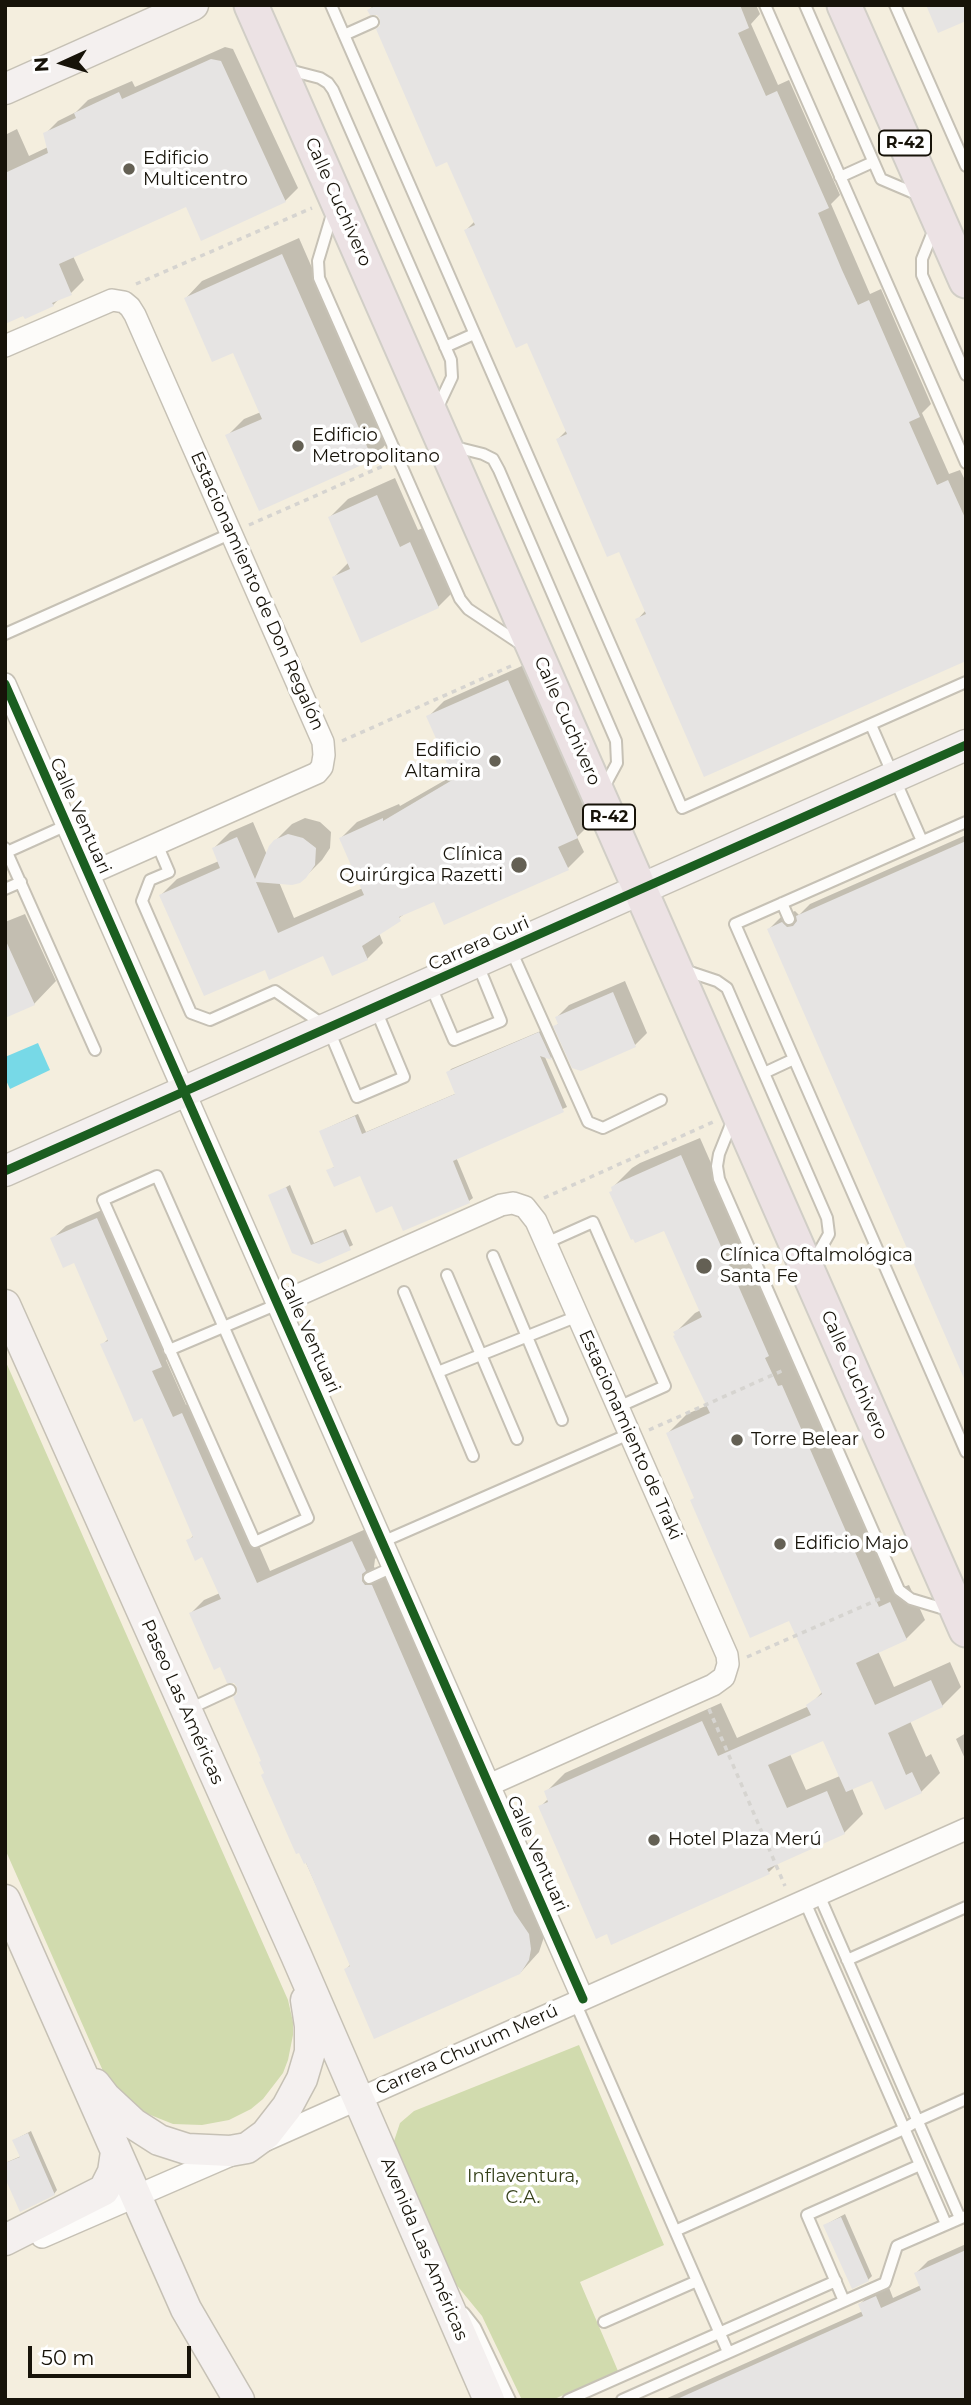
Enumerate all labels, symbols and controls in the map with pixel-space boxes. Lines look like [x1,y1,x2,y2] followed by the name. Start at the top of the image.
[28,28,98,98] north arrow
[30,56,54,73] text: N
[879,130,931,155] road number: R-42
[300,134,376,270] street label: Calle Cuchivero
[143,148,248,190] place label: Edificio Multicentro
[121,161,137,177] marker: Edificio Multicentro
[312,425,440,467] place label: Edificio Metropolitano
[290,438,306,454] marker: Edificio Metropolitano
[185,448,329,734] street label: Estacionamiento de Don Regalón
[529,653,605,789] street label: Calle Cuchivero
[405,740,481,782] place label: Edificio Altamira
[487,753,503,769] marker: Edificio Altamira
[45,754,115,878] street label: Calle Ventuari
[583,804,635,830] road number: R-42
[339,844,503,886] place label: Clínica Quirúrgica Razetti
[509,855,529,875] marker: Clínica Quirúrgica Razetti
[425,912,533,976] street label: Carrera Guri
[720,1245,913,1288] place label: Clínica Oftalmológica Santa Fe
[694,1256,714,1276] marker: Clínica Oftalmológica Santa Fe
[274,1273,344,1397] street label: Calle Ventuari
[816,1307,892,1443] street label: Calle Cuchivero
[574,1327,686,1543] street label: Estacionamiento de Traki
[751,1429,859,1451] place label: Torre Belear
[729,1432,745,1448] marker: Torre Belear
[794,1533,909,1555] place label: Edificio Majo
[772,1536,788,1552] marker: Edificio Majo
[136,1616,228,1788] street label: Paseo Las Américas
[502,1792,572,1916] street label: Calle Ventuari
[668,1829,822,1851] place label: Hotel Plaza Merú
[646,1832,662,1848] marker: Hotel Plaza Merú
[372,2000,562,2100] street label: Carrera Churum Merú
[376,2154,472,2344] street label: Avenida Las Américas
[467,2166,579,2208] park label: Inflaventura, C.A.
[32,2332,194,2376] scale bar
[41,2345,95,2370] text: 50 m

